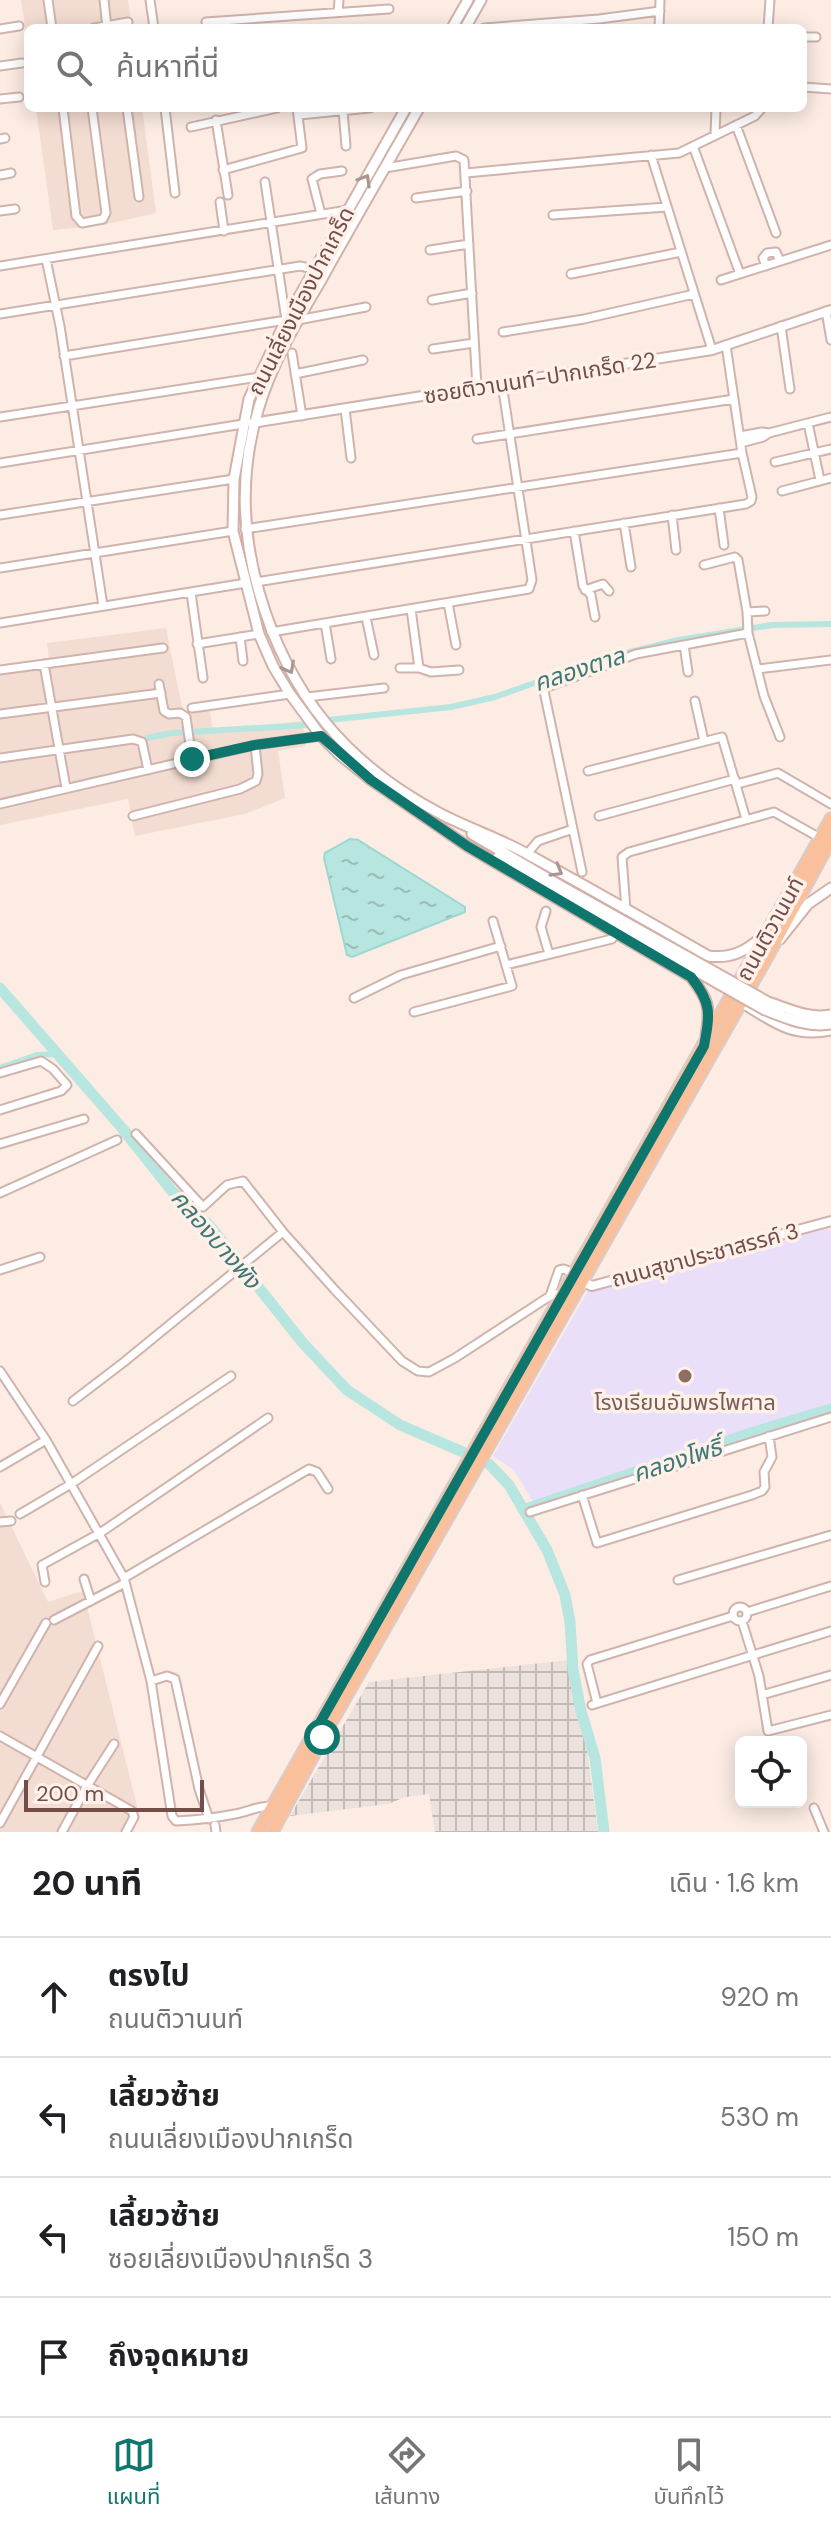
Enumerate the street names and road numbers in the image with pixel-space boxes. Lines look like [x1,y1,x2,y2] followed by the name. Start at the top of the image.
[240,201,361,400] street label: ถนนเลี่ยงเมืองปากเกร็ด
[422,345,658,411] street label: ซอยติวานนท์-ปากเกร็ด 22
[730,872,810,986] street label: ถนนติวานนท์
[608,1216,802,1294] street label: ถนนสุขาประชาสรรค์ 3

